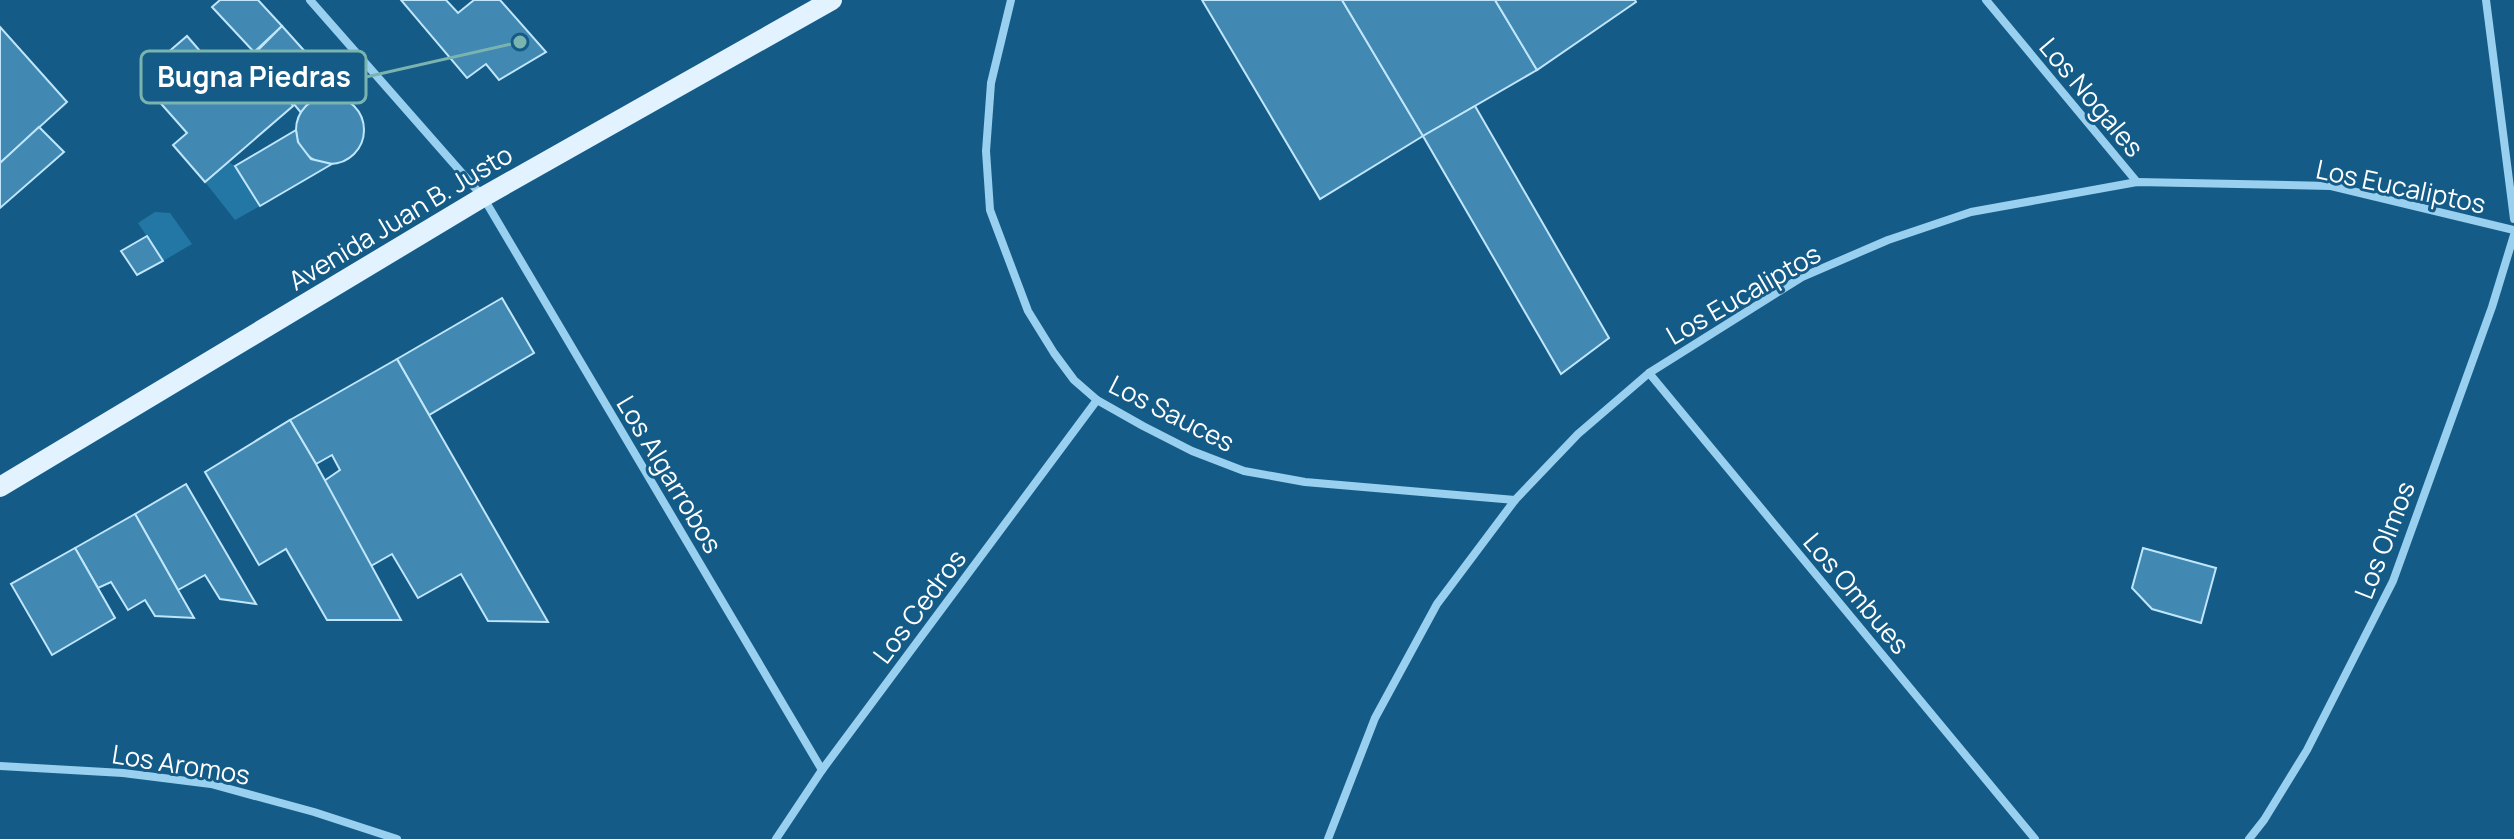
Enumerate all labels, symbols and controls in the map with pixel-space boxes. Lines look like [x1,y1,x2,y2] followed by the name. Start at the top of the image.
[2032,30,2152,164] street label: Los Nogales
[141,51,366,103] callout: Bugna Piedras
[157,57,351,95] text: Bugna Piedras
[281,136,519,298] street label: Avenida Juan B. Justo
[2313,150,2489,222] street label: Los Eucaliptos
[1659,235,1827,353] street label: Los Eucaliptos
[1103,366,1241,460] street label: Los Sauces
[609,388,731,560] street label: Los Algarrobos
[2345,476,2423,604] street label: Los Olmos
[1796,525,1918,661] street label: Los Ombues
[864,541,974,671] street label: Los Cedros
[109,735,253,793] street label: Los Aromos

